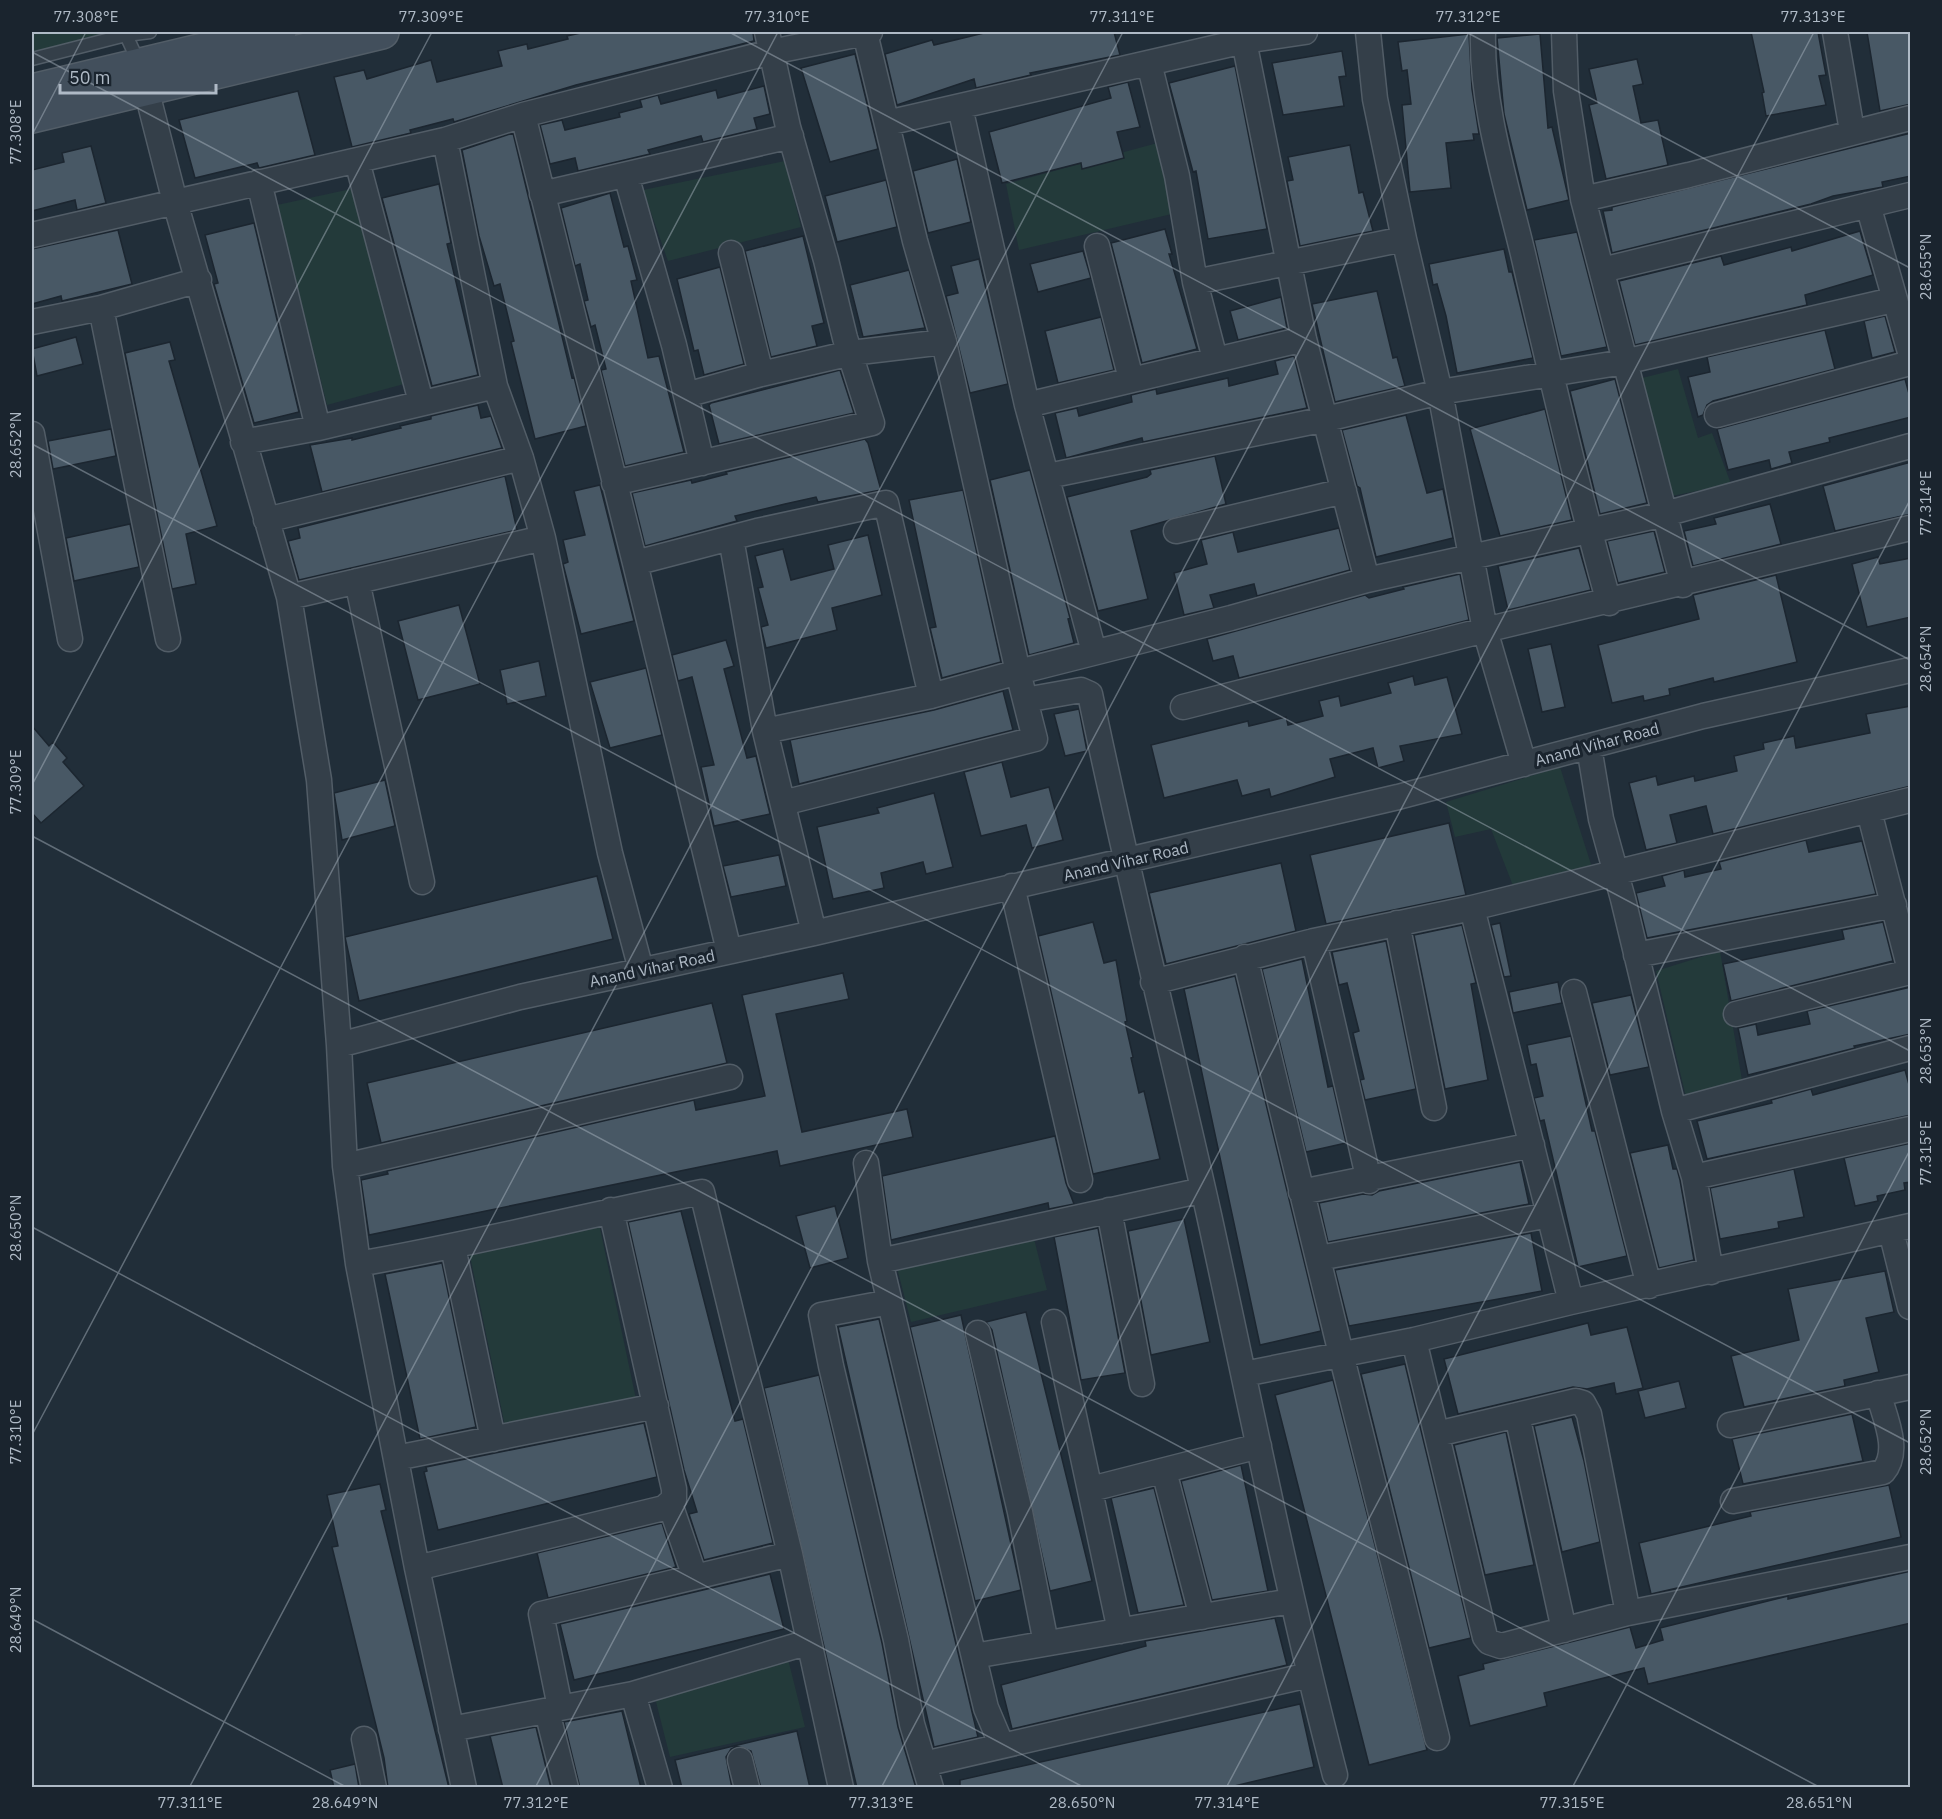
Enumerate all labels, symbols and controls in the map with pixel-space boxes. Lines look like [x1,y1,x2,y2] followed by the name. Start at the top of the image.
[54,7,118,26] text: 77.308°E
[399,7,463,26] text: 77.309°E
[745,7,809,26] text: 77.310°E
[1090,7,1154,26] text: 77.311°E
[1436,7,1500,26] text: 77.312°E
[1781,7,1845,26] text: 77.313°E
[60,57,216,95] scale bar
[69,66,111,89] text: 50 m
[6,100,25,164] text: 77.308°E
[1916,234,1935,300] text: 28.655°N
[6,412,25,478] text: 28.652°N
[1916,471,1935,535] text: 77.314°E
[1916,626,1935,692] text: 28.654°N
[1533,718,1661,770] street label: Anand Vihar Road
[6,750,25,814] text: 77.309°E
[1061,837,1191,885] street label: Anand Vihar Road
[587,945,717,991] street label: Anand Vihar Road
[1916,1018,1935,1084] text: 28.653°N
[1916,1121,1935,1185] text: 77.315°E
[6,1195,25,1261] text: 28.650°N
[6,1400,25,1464] text: 77.310°E
[1916,1409,1935,1475] text: 28.652°N
[6,1587,25,1653] text: 28.649°N
[158,1793,222,1812] text: 77.311°E
[312,1793,378,1812] text: 28.649°N
[504,1793,568,1812] text: 77.312°E
[849,1793,913,1812] text: 77.313°E
[1049,1793,1115,1812] text: 28.650°N
[1195,1793,1259,1812] text: 77.314°E
[1540,1793,1604,1812] text: 77.315°E
[1786,1793,1852,1812] text: 28.651°N

